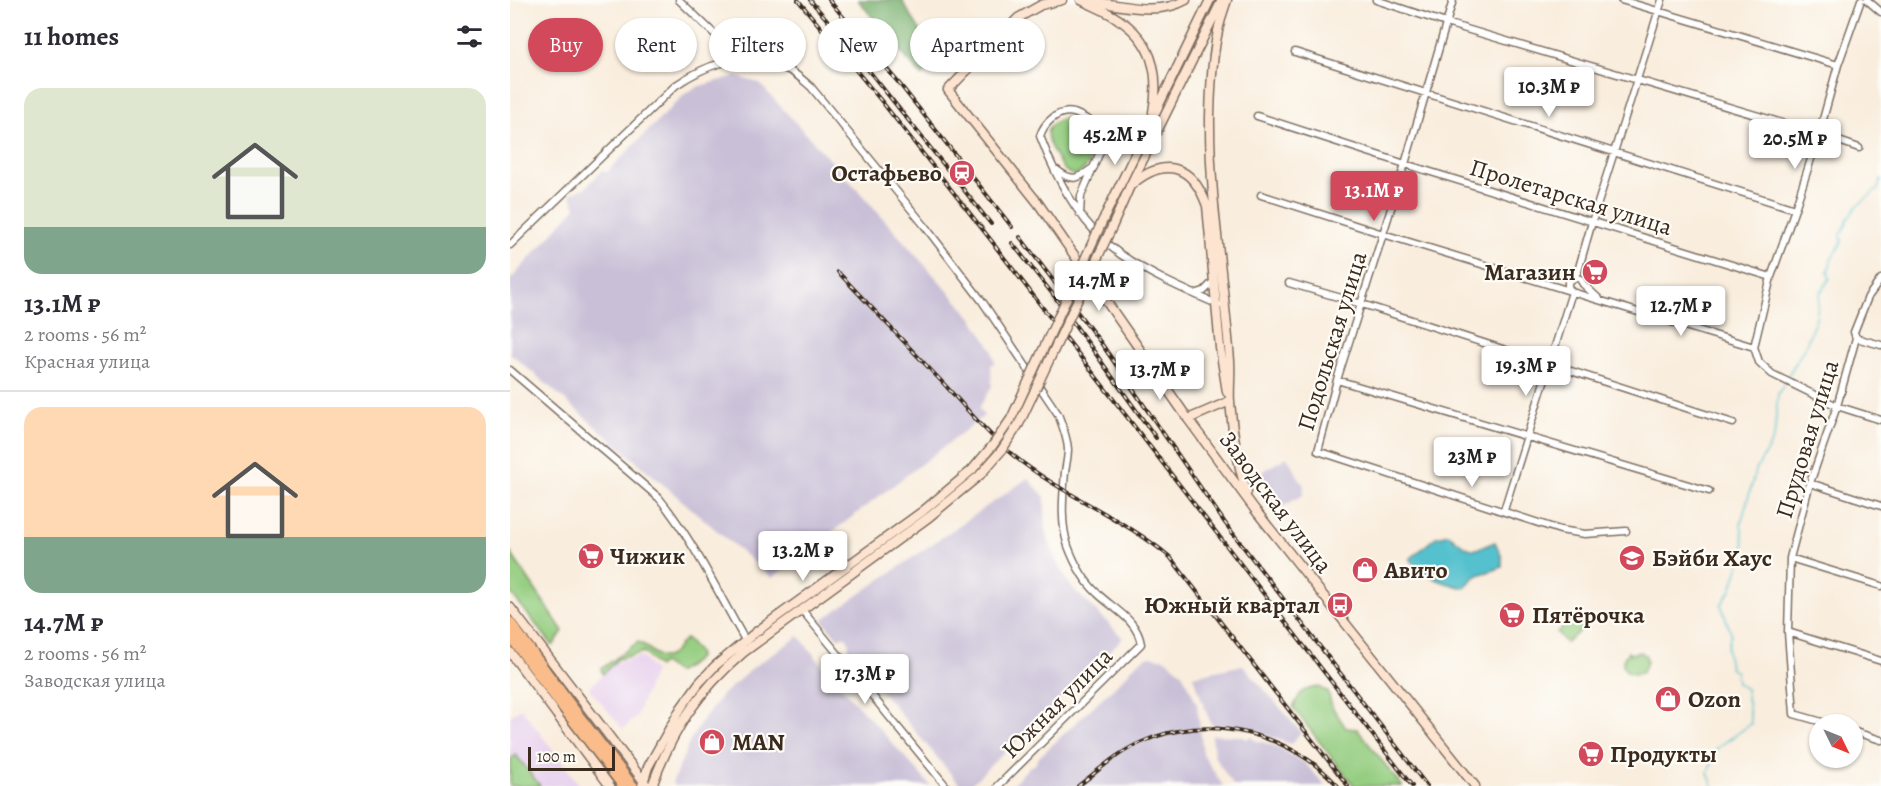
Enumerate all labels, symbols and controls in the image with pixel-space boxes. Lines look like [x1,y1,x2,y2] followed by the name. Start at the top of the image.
[528,18,603,72] chip: Buy
[615,18,697,72] chip: Rent
[709,18,806,72] chip: Filters
[818,18,898,72] chip: New
[910,18,1045,72] chip: Apartment
[24,19,119,54] text: 11 homes
[453,20,486,53] icon: filters
[1494,67,1604,118] pin: 10.3M ₽
[1518,73,1580,100] text: 10.3M ₽
[1060,115,1170,166] pin: 45.2M ₽
[1740,119,1850,170] pin: 20.5M ₽
[1083,121,1147,148] text: 45.2M ₽
[1763,125,1827,152] text: 20.5M ₽
[201,127,309,235] icon: home
[1466,151,1676,243] street label: Пролетарская улица
[832,157,942,189] place label: Остафьево
[947,158,977,188] station icon: Остафьево
[1319,171,1429,222] pin: 13.1M ₽
[1345,177,1403,204] text: 13.1M ₽
[1289,247,1375,435] street label: Подольская улица
[1484,256,1576,288] place label: Магазин
[1580,257,1610,287] supermarket icon: Магазин
[1044,261,1154,312] pin: 14.7M ₽
[1068,267,1130,294] text: 14.7M ₽
[24,286,101,321] text: 13.1M ₽
[1626,286,1736,337] pin: 12.7M ₽
[1650,292,1712,319] text: 12.7M ₽
[24,321,146,348] text: 2 rooms · 56 m²
[1471,346,1581,397] pin: 19.3M ₽
[24,348,150,375] text: Красная улица
[1105,350,1215,401] pin: 13.7M ₽
[1496,352,1556,379] text: 19.3M ₽
[1130,356,1190,383] text: 13.7M ₽
[1768,356,1846,522] street label: Прудовая улица
[1212,424,1340,580] street label: Заводская улица
[1430,437,1514,488] pin: 23M ₽
[1448,443,1496,470] text: 23M ₽
[201,446,309,554] icon: home
[748,531,858,582] pin: 13.2M ₽
[772,537,834,564] text: 13.2M ₽
[610,540,685,572] place label: Чижик
[576,541,606,571] supermarket icon: Чижик
[1652,542,1772,574] place label: Бэйби Хаус
[1617,543,1647,573] school or university icon: Бэйби Хаус
[1383,554,1448,586] place label: Авито
[1350,555,1380,585] shop icon: Авито
[1144,589,1320,621] place label: Южный квартал
[1325,590,1355,620] bus stop icon: Южный квартал
[1532,599,1645,631] place label: Пятёрочка
[1497,600,1527,630] supermarket icon: Пятёрочка
[24,605,103,640] text: 14.7M ₽
[24,640,146,667] text: 2 rooms · 56 m²
[995,641,1119,765] street label: Южная улица
[810,654,920,705] pin: 17.3M ₽
[835,660,895,687] text: 17.3M ₽
[24,667,166,694] text: Заводская улица
[1688,683,1742,715] place label: Ozon
[1653,684,1683,714] shop icon: Ozon
[1809,714,1863,768] north arrow
[1809,714,1863,768] map controls
[732,726,785,758] place label: MAN
[697,727,727,757] shop icon: MAN
[1610,738,1717,770] place label: Продукты
[1576,739,1606,769] supermarket icon: Продукты
[528,744,615,772] scale bar
[537,746,576,768] text: 100 m

